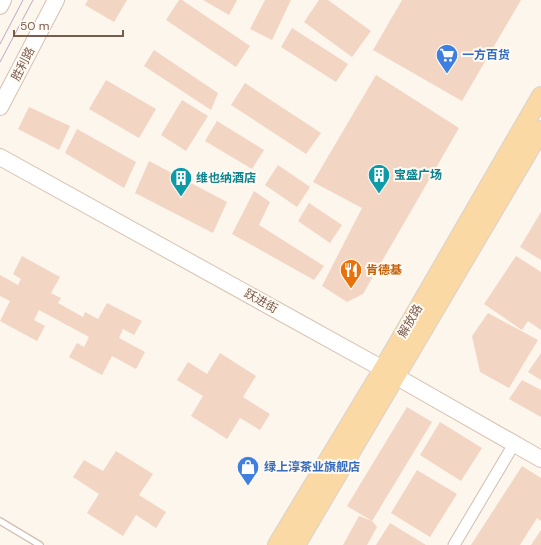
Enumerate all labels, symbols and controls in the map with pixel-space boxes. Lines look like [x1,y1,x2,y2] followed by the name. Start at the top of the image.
[14,12,123,38] scale bar
[20,18,49,34] text: 50 m
[434,42,460,75] supermarket icon: 一方百货
[8,44,38,84] street label: 胜利路
[462,47,510,63] place label: 一方百货
[366,162,392,195] building icon: 宝盛广场
[168,165,194,198] building icon: 维也纳酒店
[394,167,442,183] place label: 宝盛广场
[196,170,256,186] place label: 维也纳酒店
[338,257,364,290] restaurant icon: 肯德基
[366,262,402,278] place label: 肯德基
[241,285,281,317] street label: 跃进街
[394,301,426,341] street label: 解放路
[235,454,261,487] shop icon: 绿上淳茶业旗舰店
[264,459,360,475] place label: 绿上淳茶业旗舰店

